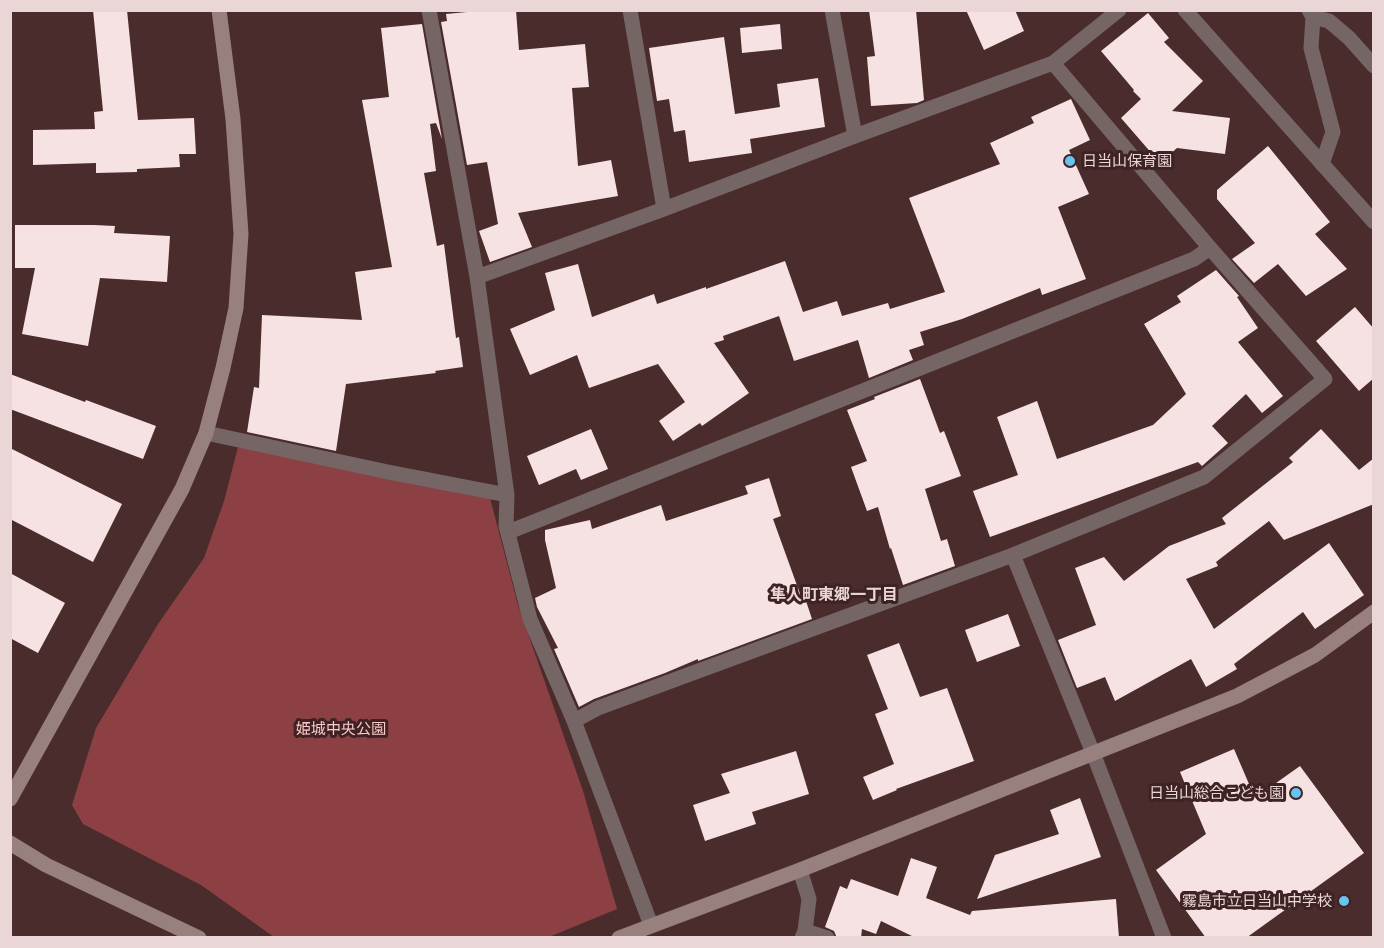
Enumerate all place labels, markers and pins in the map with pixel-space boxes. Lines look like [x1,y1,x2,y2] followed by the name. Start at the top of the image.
[1082,152,1172,170] place label: 日当山保育園
[1063,154,1077,168] marker: 日当山保育園
[1149,784,1284,802] place label: 日当山総合こども園
[1289,786,1303,800] marker: 日当山総合こども園
[1182,892,1332,910] place label: 霧島市立日当山中学校
[1337,894,1351,908] marker: 霧島市立日当山中学校

